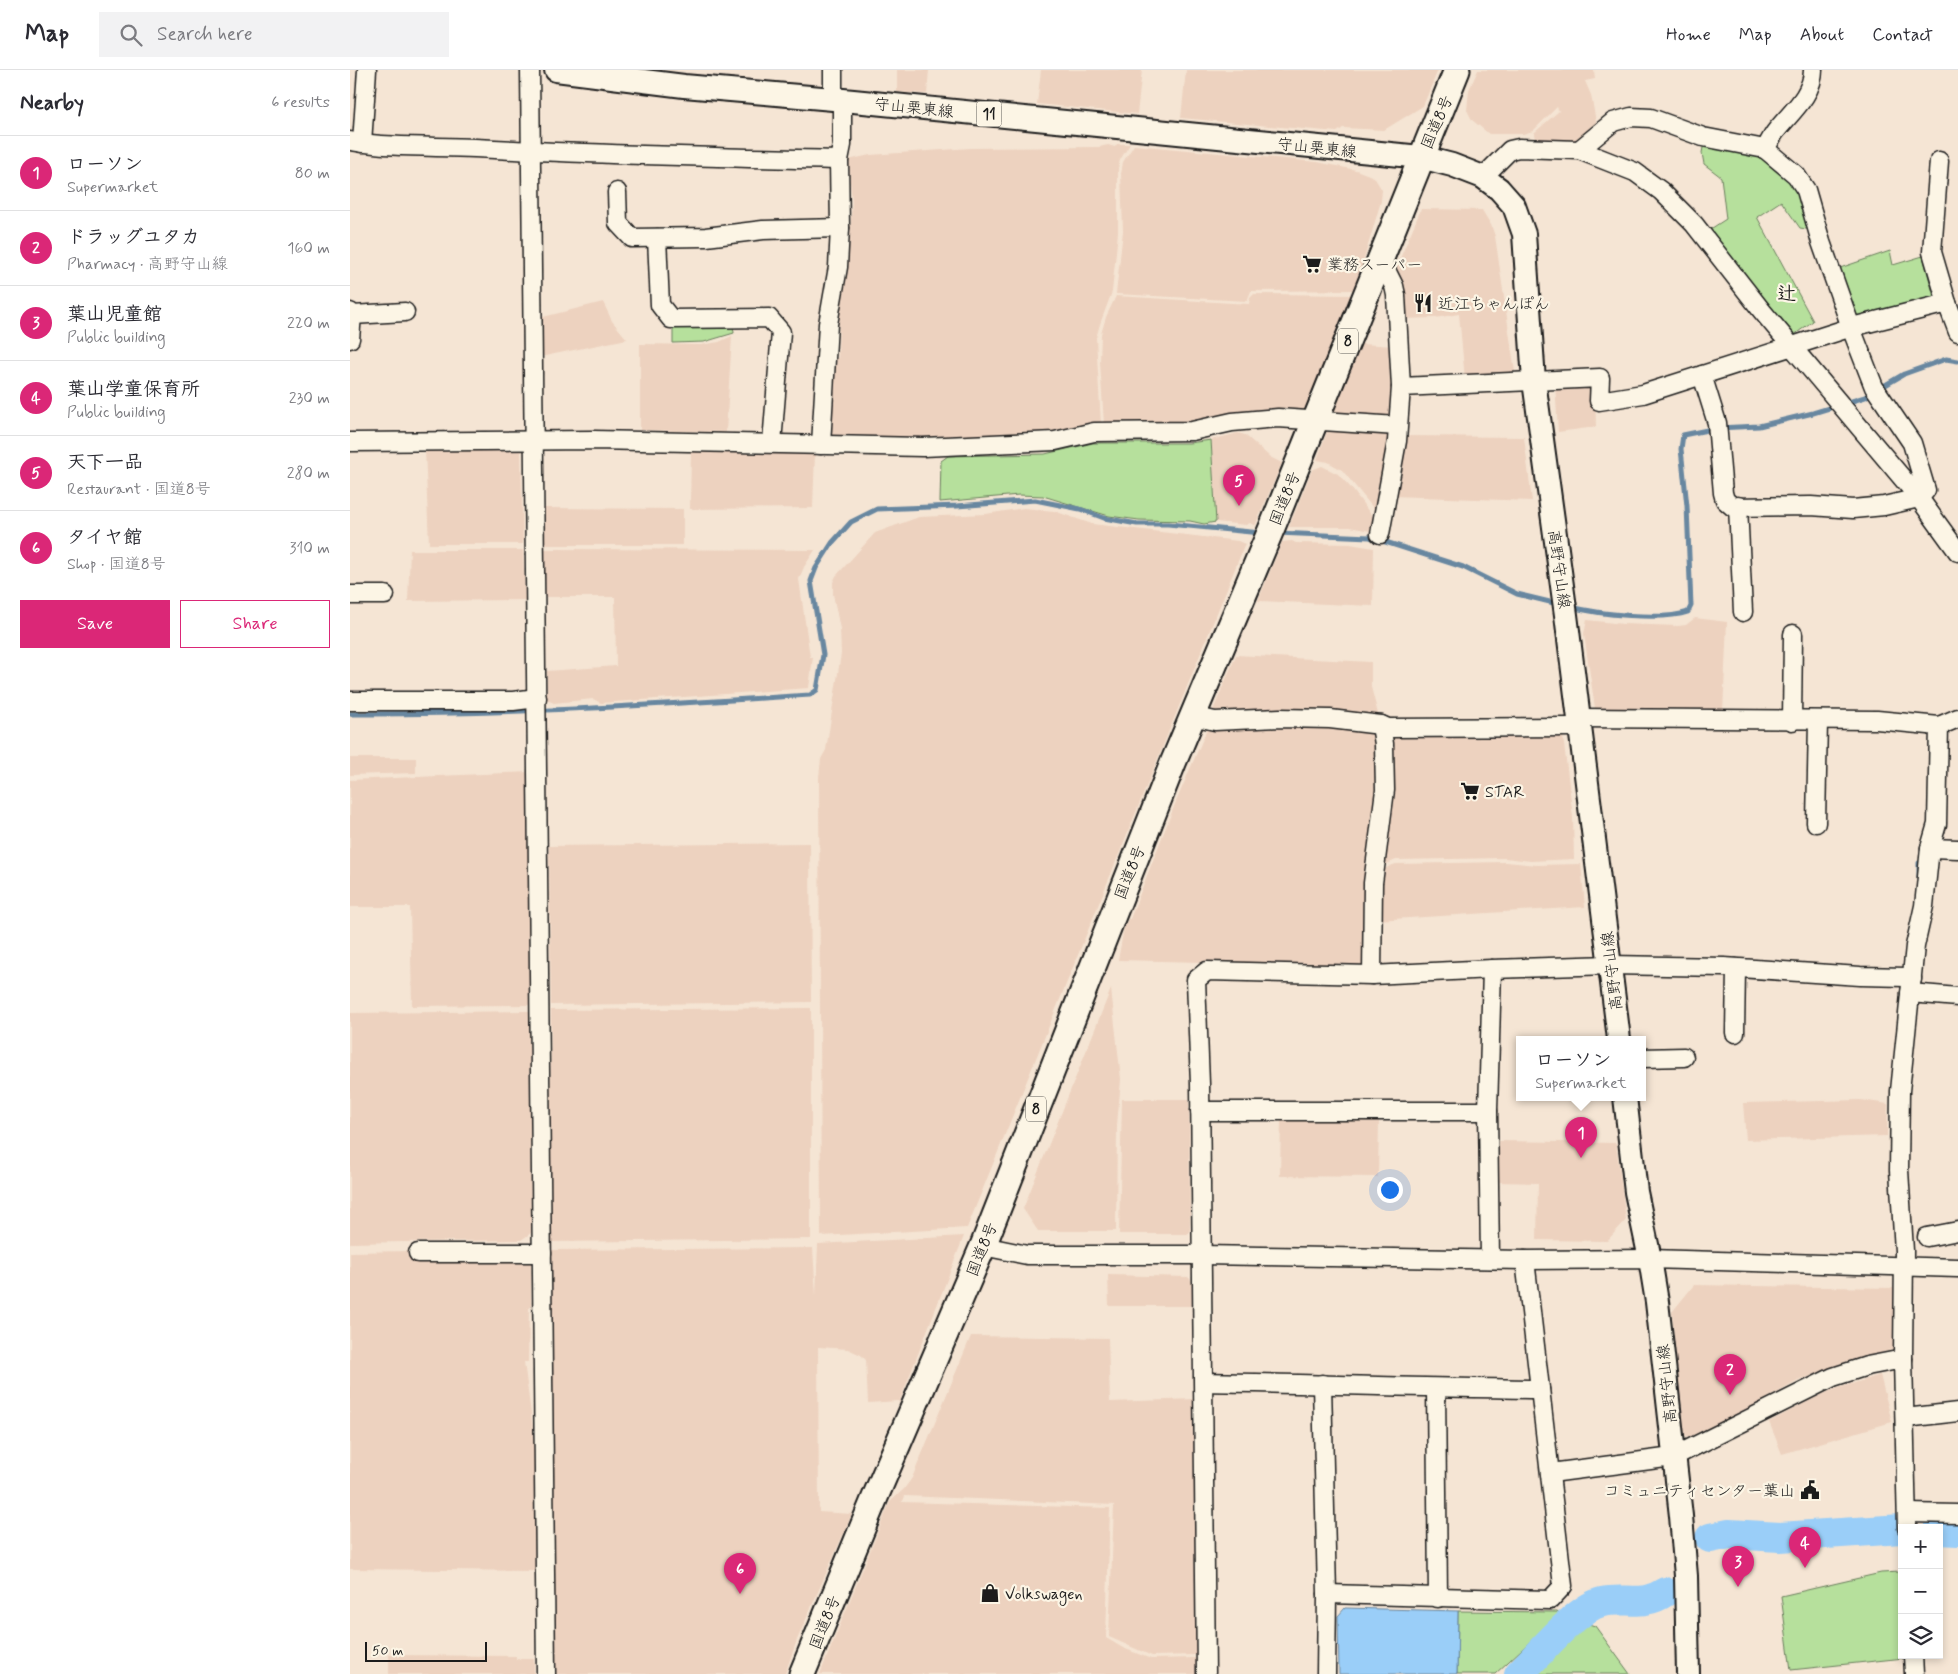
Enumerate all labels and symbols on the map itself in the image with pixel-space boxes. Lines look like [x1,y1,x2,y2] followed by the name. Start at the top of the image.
[1417,92,1458,153] street label: 国道8号
[873,94,955,123] street label: 守山栗東線
[976,102,1002,126] road number: 11
[1276,134,1358,163] street label: 守山栗東線
[1301,253,1323,275] supermarket icon: 業務スーパー
[1327,255,1422,276] place label: 業務スーパー
[1777,282,1797,307] district label: 辻
[1412,292,1434,314] restaurant icon: 近江ちゃんぽん
[1438,294,1550,315] place label: 近江ちゃんぽん
[1338,328,1358,354] road number: 8
[1223,465,1255,506] pin: 5
[1265,468,1306,529] street label: 国道8号
[1543,528,1574,610] street label: 高野守山線
[1459,780,1481,802] supermarket icon: STAR
[1485,782,1524,803] place label: STAR
[1110,842,1151,903] street label: 国道8号
[1597,930,1628,1012] street label: 高野守山線
[1026,1096,1046,1122] road number: 8
[1565,1117,1597,1158] pin: 1
[1377,1177,1403,1203] your location
[962,1219,1003,1280] street label: 国道8号
[1653,1343,1682,1425] street label: 高野守山線
[1714,1354,1746,1395] pin: 2
[1799,1479,1821,1501] public building icon: コミュニティセンター葉山
[1604,1481,1795,1502] place label: コミュニティセンター葉山
[1789,1527,1821,1568] pin: 4
[1722,1546,1754,1587] pin: 3
[724,1553,756,1594] pin: 6
[979,1582,1001,1604] shop icon: Volkswagen
[1005,1584,1083,1606] place label: Volkswagen
[805,1592,846,1653] street label: 国道8号
[365,1639,488,1662] scale bar

